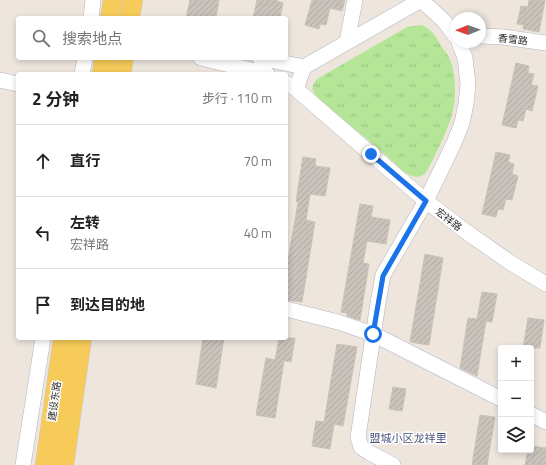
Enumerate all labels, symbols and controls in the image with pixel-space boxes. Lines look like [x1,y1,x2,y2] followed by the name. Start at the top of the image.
[450,12,486,48] north arrow
[16,16,288,60] search box
[30,27,52,49] icon: search
[62,27,122,50] text: 搜索地点
[497,30,529,49] street label: 香雪路
[32,86,79,112] text: 2 分钟
[202,88,272,108] text: 步行 · 110 m
[362,145,380,163] route end
[70,149,100,172] text: 直行
[32,150,54,172] icon: ahead
[244,151,272,171] text: 70 m
[432,204,465,235] street label: 宏祥路
[70,211,100,234] text: 左转
[32,222,54,244] icon: left
[244,223,272,243] text: 40 m
[70,234,109,254] text: 宏祥路
[70,293,145,316] text: 到达目的地
[32,294,54,316] icon: arrive
[364,325,382,343] route start
[498,345,534,453] map controls
[498,345,534,381] button: +
[44,380,65,422] street label: 建设东路
[498,381,534,417] button: −
[498,417,534,453] button: layers
[370,430,447,446] district label: 盟城小区龙祥里

